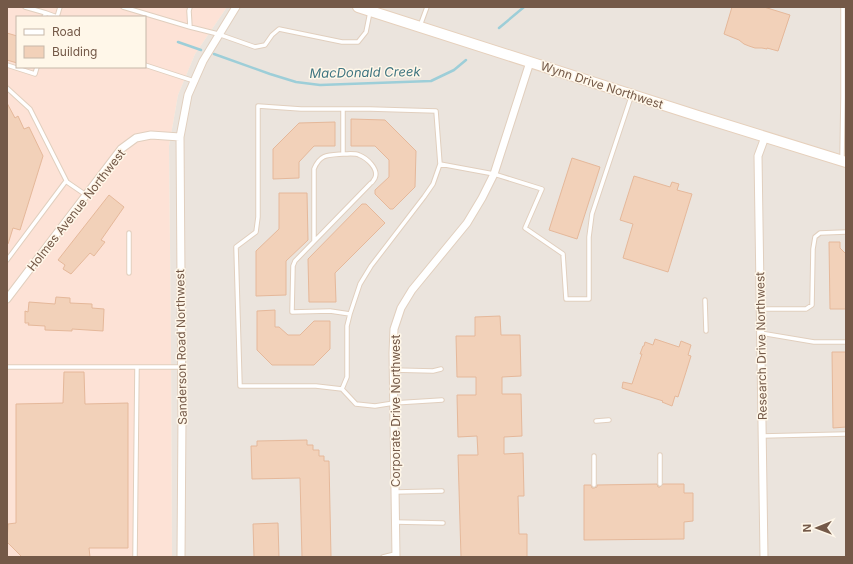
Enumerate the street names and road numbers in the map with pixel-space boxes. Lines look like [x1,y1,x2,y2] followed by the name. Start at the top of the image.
[539,58,665,112] street label: Wynn Drive Northwest
[24,146,128,274] street label: Holmes Avenue Northwest
[172,269,190,425] street label: Sanderson Road Northwest
[752,272,770,420] street label: Research Drive Northwest
[388,335,403,487] street label: Corporate Drive Northwest

